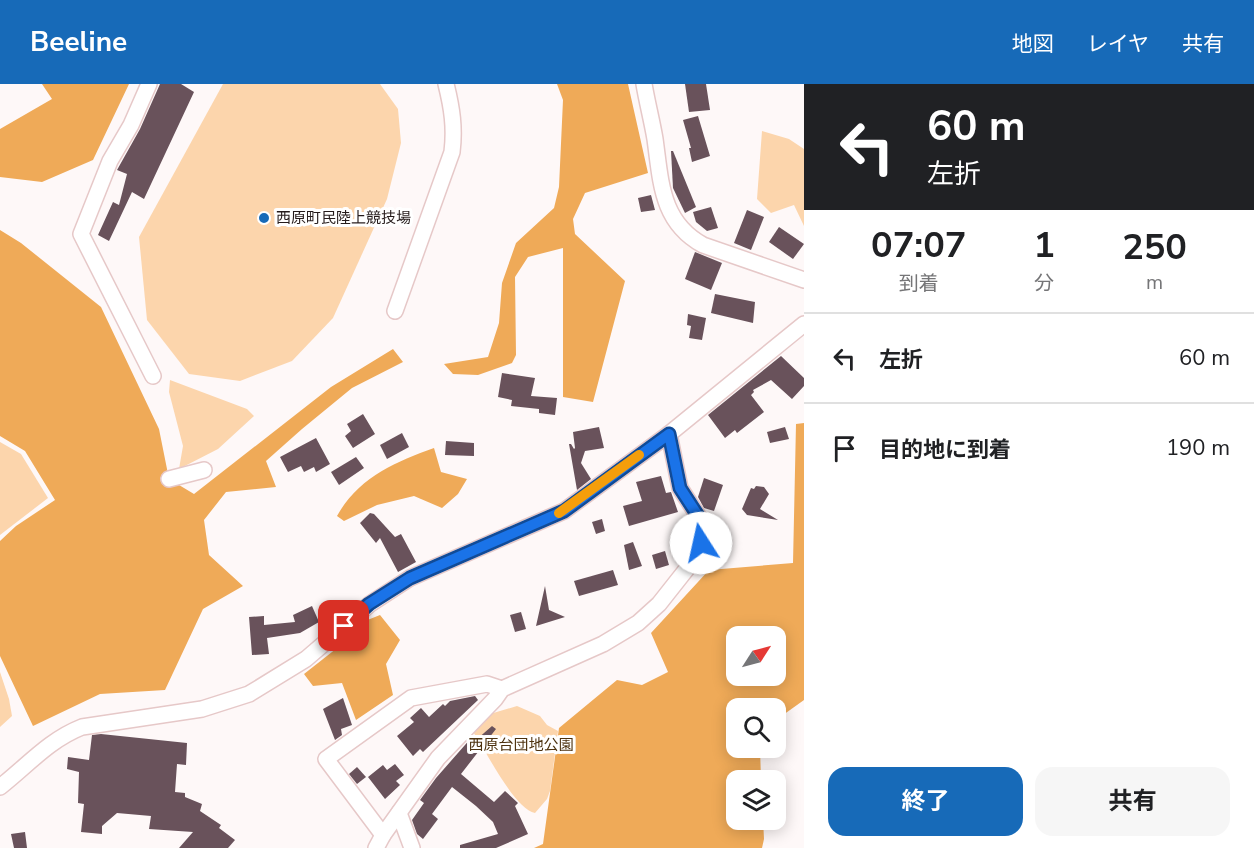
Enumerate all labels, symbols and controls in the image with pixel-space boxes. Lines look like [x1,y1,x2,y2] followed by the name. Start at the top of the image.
[30,23,127,61] text: Beeline
[1012,30,1054,58] text: 地図
[1087,30,1149,58] text: レイヤ
[1182,30,1224,58] text: 共有
[927,98,1026,155] text: 60 m
[828,108,906,186] icon: left
[927,156,981,193] text: 左折
[276,208,411,228] place label: 西原町民陸上競技場
[257,211,271,225] marker: 西原町民陸上競技場
[871,221,966,270] text: 07:07
[1033,221,1055,270] text: 1
[1122,223,1187,272] text: 250
[1146,269,1163,296] text: m
[899,270,939,297] text: 到着
[1034,270,1054,297] text: 分
[828,342,861,375] icon: left
[1179,343,1230,373] text: 60 m
[879,345,923,375] text: 左折
[828,432,861,465] icon: arrive
[1166,433,1230,463] text: 190 m
[879,435,1011,465] text: 目的地に到着
[669,511,733,575] position arrow
[318,600,369,651] pin
[327,609,360,642] icon: arrive
[726,626,786,686] north arrow
[726,626,786,830] map controls
[726,698,786,758] button: search
[468,735,574,755] park label: 西原台団地公園
[828,767,1023,836] button: 終了
[1035,767,1230,836] button: 共有
[726,770,786,830] button: layers

